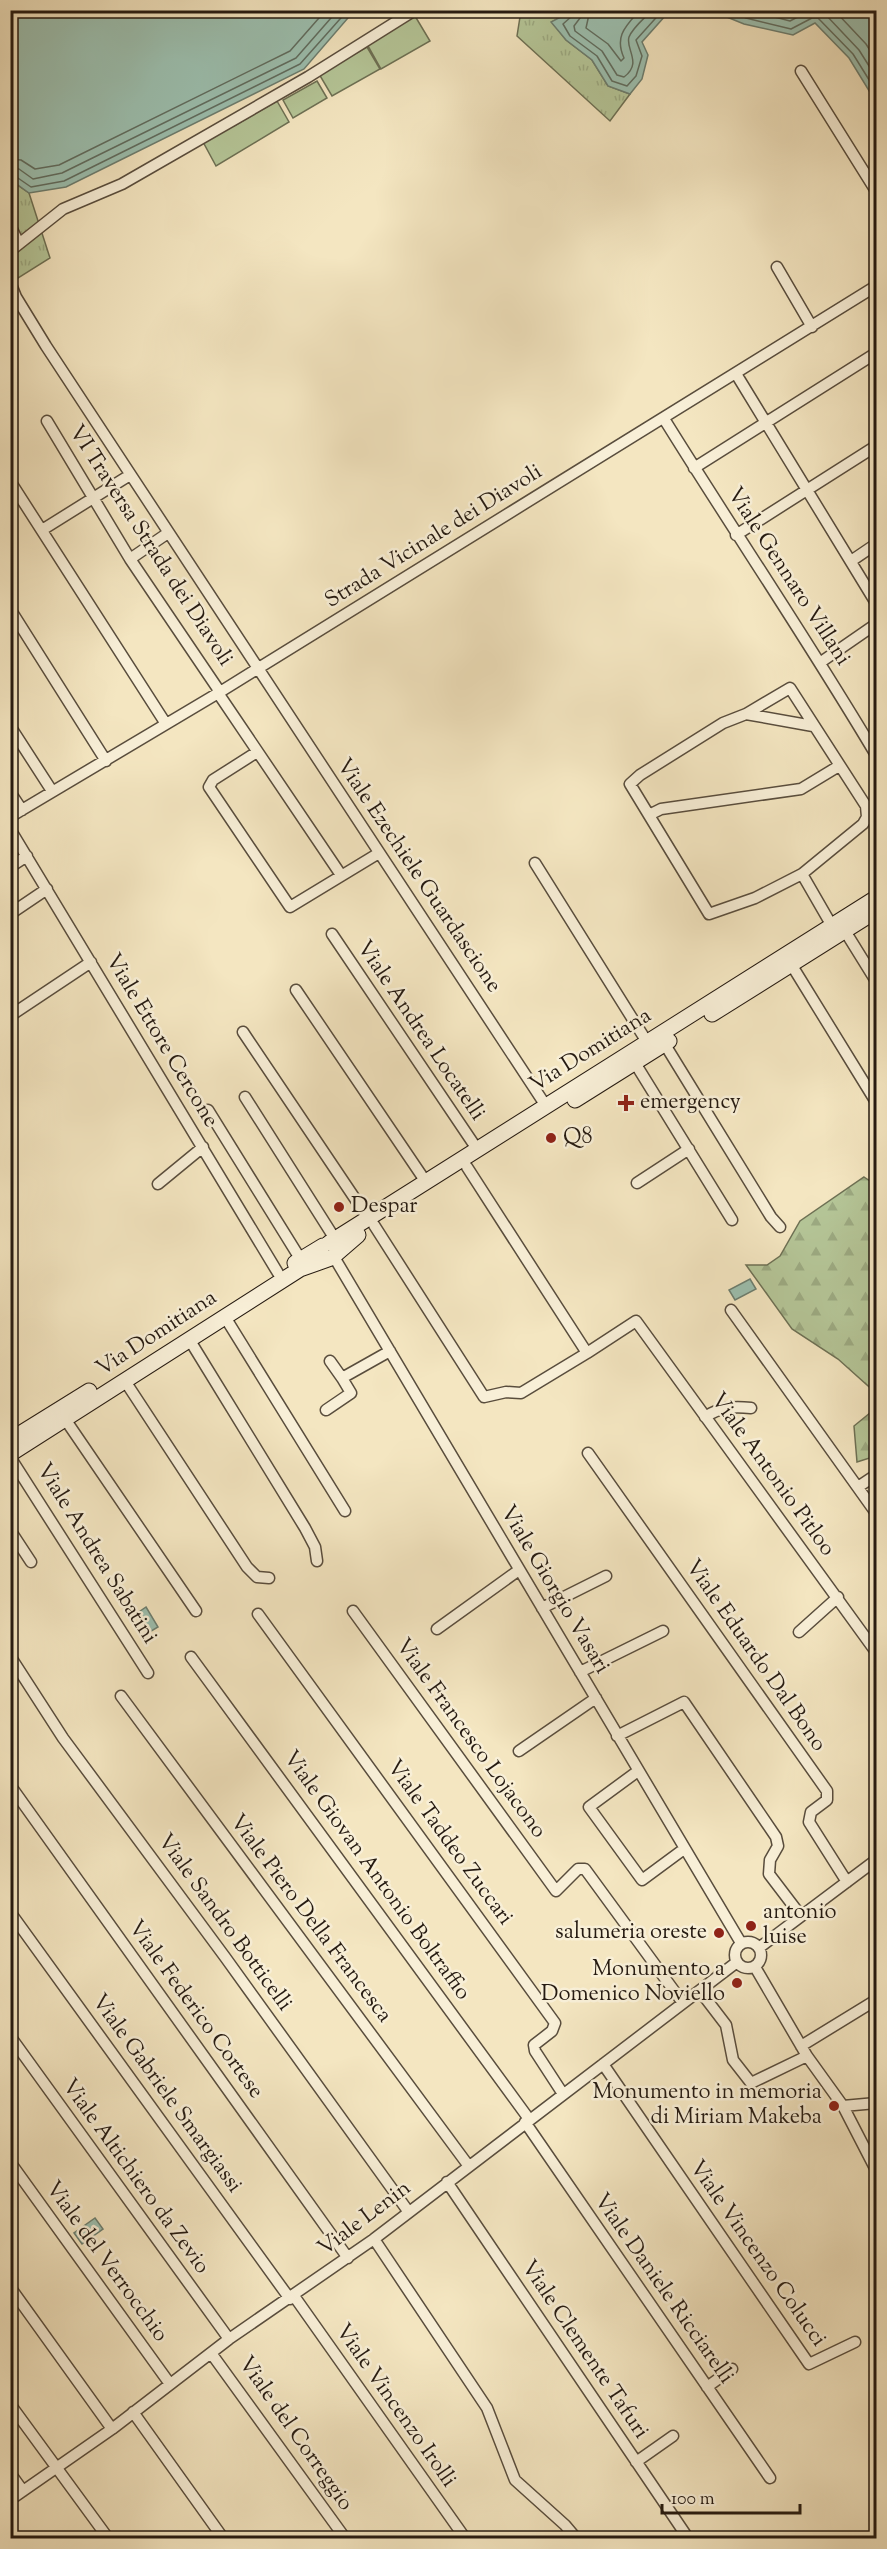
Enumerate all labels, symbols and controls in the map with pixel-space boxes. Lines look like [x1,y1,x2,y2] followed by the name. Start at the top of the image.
[60,419,240,673] street label: VI Traversa Strada dei Diavoli
[319,457,549,617] street label: Strada Vicinale dei Diavoli
[718,481,858,673] street label: Viale Gennaro Villani
[327,752,509,1000] street label: Viale Ezechiele Guardascione
[348,934,492,1128] street label: Viale Andrea Locatelli
[96,948,226,1134] street label: Viale Ettore Cercone
[524,1001,658,1101] street label: Via Domitiana
[640,1087,741,1119] place label: emergency
[617,1094,635,1112] marker: emergency
[563,1122,592,1154] place label: Q8
[544,1131,558,1145] marker: Q8
[351,1191,418,1223] place label: Despar
[332,1200,346,1214] marker: Despar
[90,1283,224,1385] street label: Via Domitiana
[702,1387,842,1563] street label: Viale Antonio Pitloo
[27,1457,165,1651] street label: Viale Andrea Sabatini
[491,1500,617,1680] street label: Viale Giorgio Vasari
[677,1553,833,1759] street label: Viale Eduardo Dal Bono
[386,1632,554,1846] street label: Viale Francesco Lojacono
[274,1744,478,2008] street label: Viale Giovan Antonio Boltraffio
[378,1754,520,1932] street label: Viale Taddeo Zuccari
[221,1808,399,2030] street label: Viale Piero Della Francesca
[149,1828,299,2018] street label: Viale Sandro Botticelli
[763,1897,837,1954] place label: antonio luise
[119,1914,271,2106] street label: Viale Federico Cortese
[555,1917,707,1949] place label: salumeria oreste
[744,1919,758,1933] marker: antonio luise
[712,1926,726,1940] marker: salumeria oreste
[541,1954,725,2011] place label: Monumento a Domenico Noviello
[730,1976,744,1990] marker: Monumento a Domenico Noviello
[83,1988,249,2200] street label: Viale Gabriele Smargiassi
[53,2073,217,2281] street label: Viale Altichiero da Zevio
[593,2077,822,2134] place label: Monumento in memoria di Miriam Makeba
[827,2099,841,2113] marker: Monumento in memoria di Miriam Makeba
[680,2154,834,2354] street label: Viale Vincenzo Colucci
[312,2173,418,2265] street label: Viale Lenin
[37,2175,175,2349] street label: Viale del Verrocchio
[585,2187,741,2391] street label: Viale Daniele Ricciarelli
[512,2254,656,2446] street label: Viale Clemente Tafuri
[326,2318,464,2494] street label: Viale Vincenzo Irolli
[230,2350,360,2518] street label: Viale del Correggio
[662,2477,800,2515] scale bar
[671,2487,715,2513] text: 100 m

